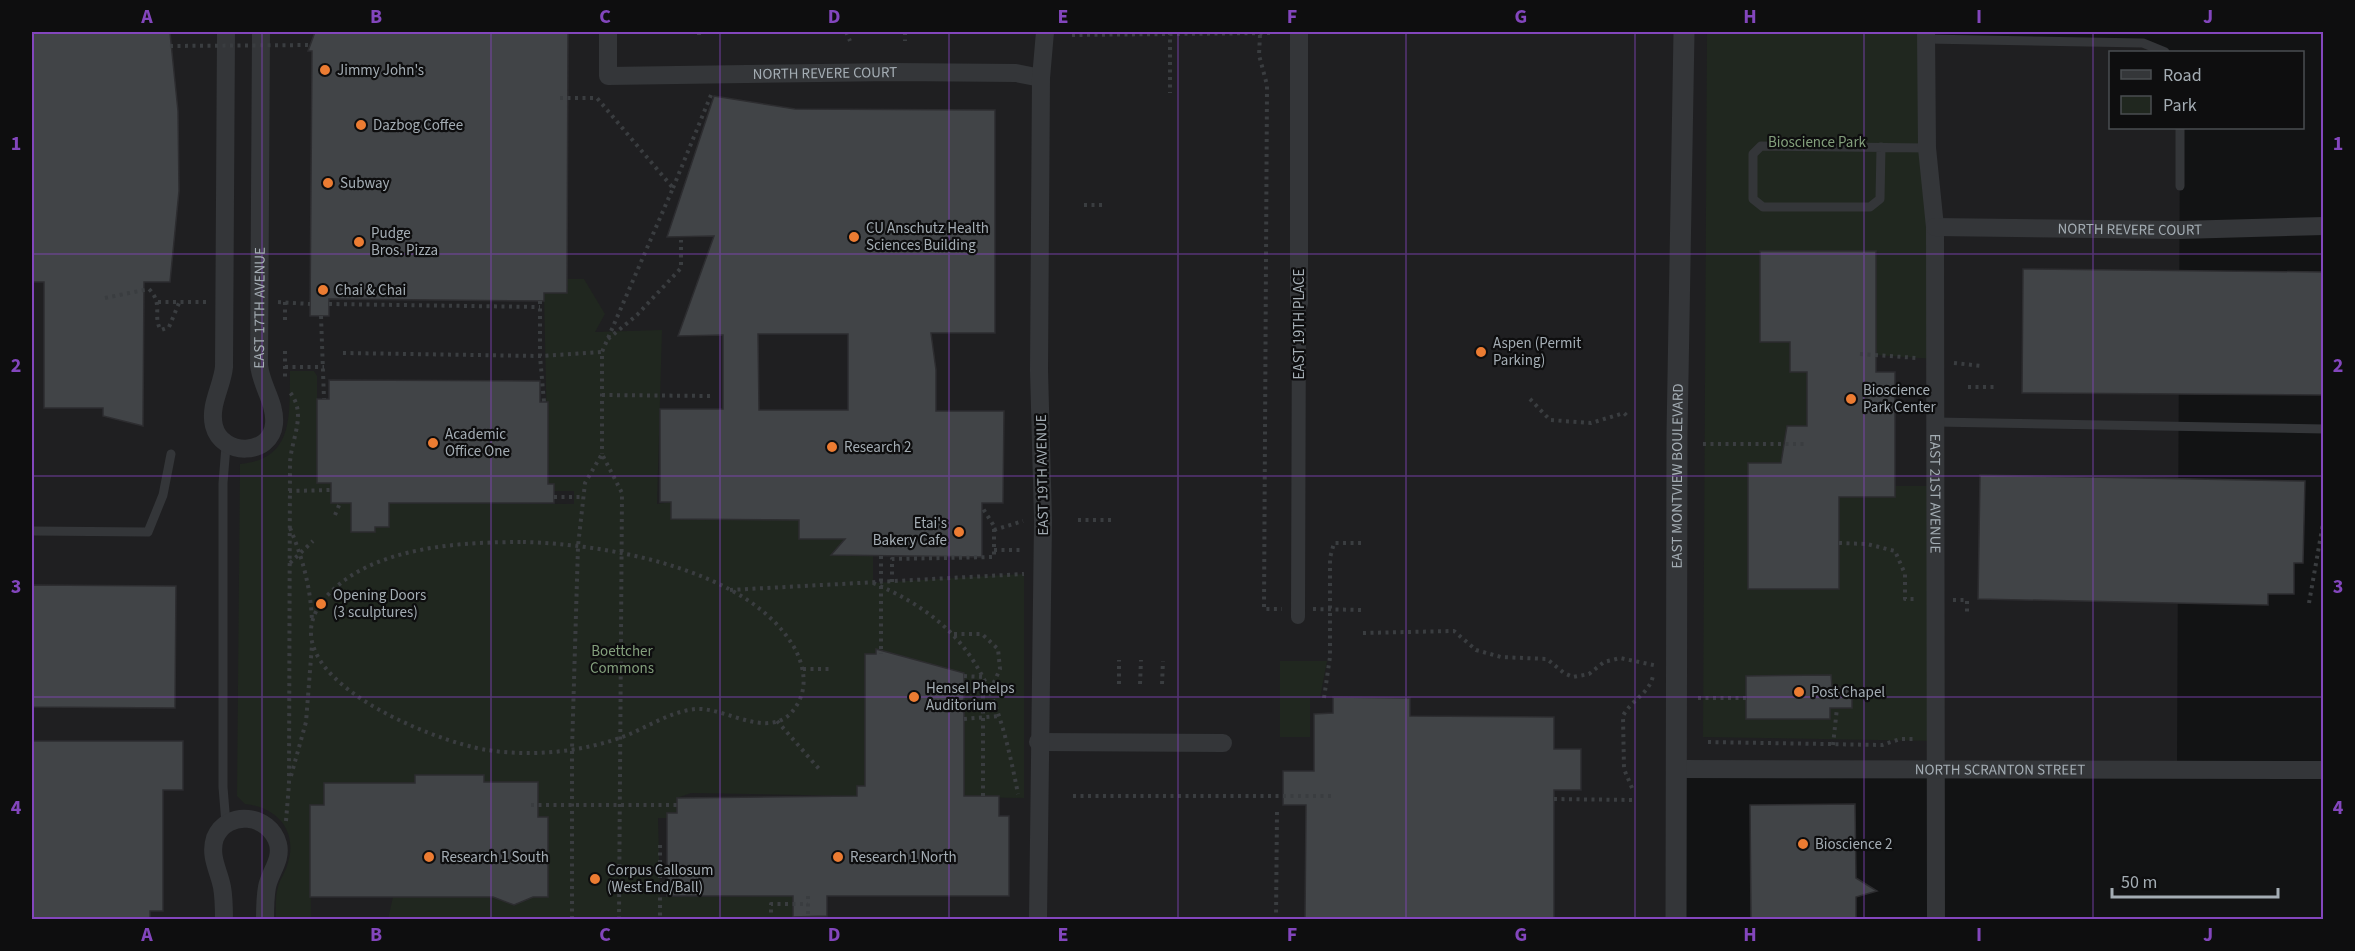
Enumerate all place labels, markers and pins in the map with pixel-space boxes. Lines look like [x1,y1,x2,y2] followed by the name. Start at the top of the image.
[337,60,424,81] place label: Jimmy John's
[318,63,332,77] marker: Jimmy John's
[373,115,463,136] place label: Dazbog Coffee
[354,118,368,132] marker: Dazbog Coffee
[340,173,390,194] place label: Subway
[321,176,335,190] marker: Subway
[866,218,989,256] place label: CU Anschutz Health Sciences Building
[371,223,438,261] place label: Pudge Bros. Pizza
[847,230,861,244] marker: CU Anschutz Health Sciences Building
[352,235,366,249] marker: Pudge Bros. Pizza
[335,280,406,301] place label: Chai & Chai
[316,283,330,297] marker: Chai & Chai
[1493,333,1581,371] place label: Aspen (Permit Parking)
[1474,345,1488,359] marker: Aspen (Permit Parking)
[1863,380,1937,418] place label: Bioscience Park Center
[1844,392,1858,406] marker: Bioscience Park Center
[445,424,510,462] place label: Academic Office One
[426,436,440,450] marker: Academic Office One
[844,437,911,458] place label: Research 2
[825,440,839,454] marker: Research 2
[873,513,947,551] place label: Etai's Bakery Cafe
[952,525,966,539] marker: Etai's Bakery Cafe
[333,585,426,623] place label: Opening Doors (3 sculptures)
[314,597,328,611] marker: Opening Doors (3 sculptures)
[926,678,1014,716] place label: Hensel Phelps Auditorium
[1811,682,1885,703] place label: Post Chapel
[1792,685,1806,699] marker: Post Chapel
[907,690,921,704] marker: Hensel Phelps Auditorium
[1815,834,1893,855] place label: Bioscience 2
[1796,837,1810,851] marker: Bioscience 2
[441,847,549,868] place label: Research 1 South
[850,847,957,868] place label: Research 1 North
[422,850,436,864] marker: Research 1 South
[831,850,845,864] marker: Research 1 North
[607,860,713,898] place label: Corpus Callosum (West End/Ball)
[588,872,602,886] marker: Corpus Callosum (West End/Ball)

